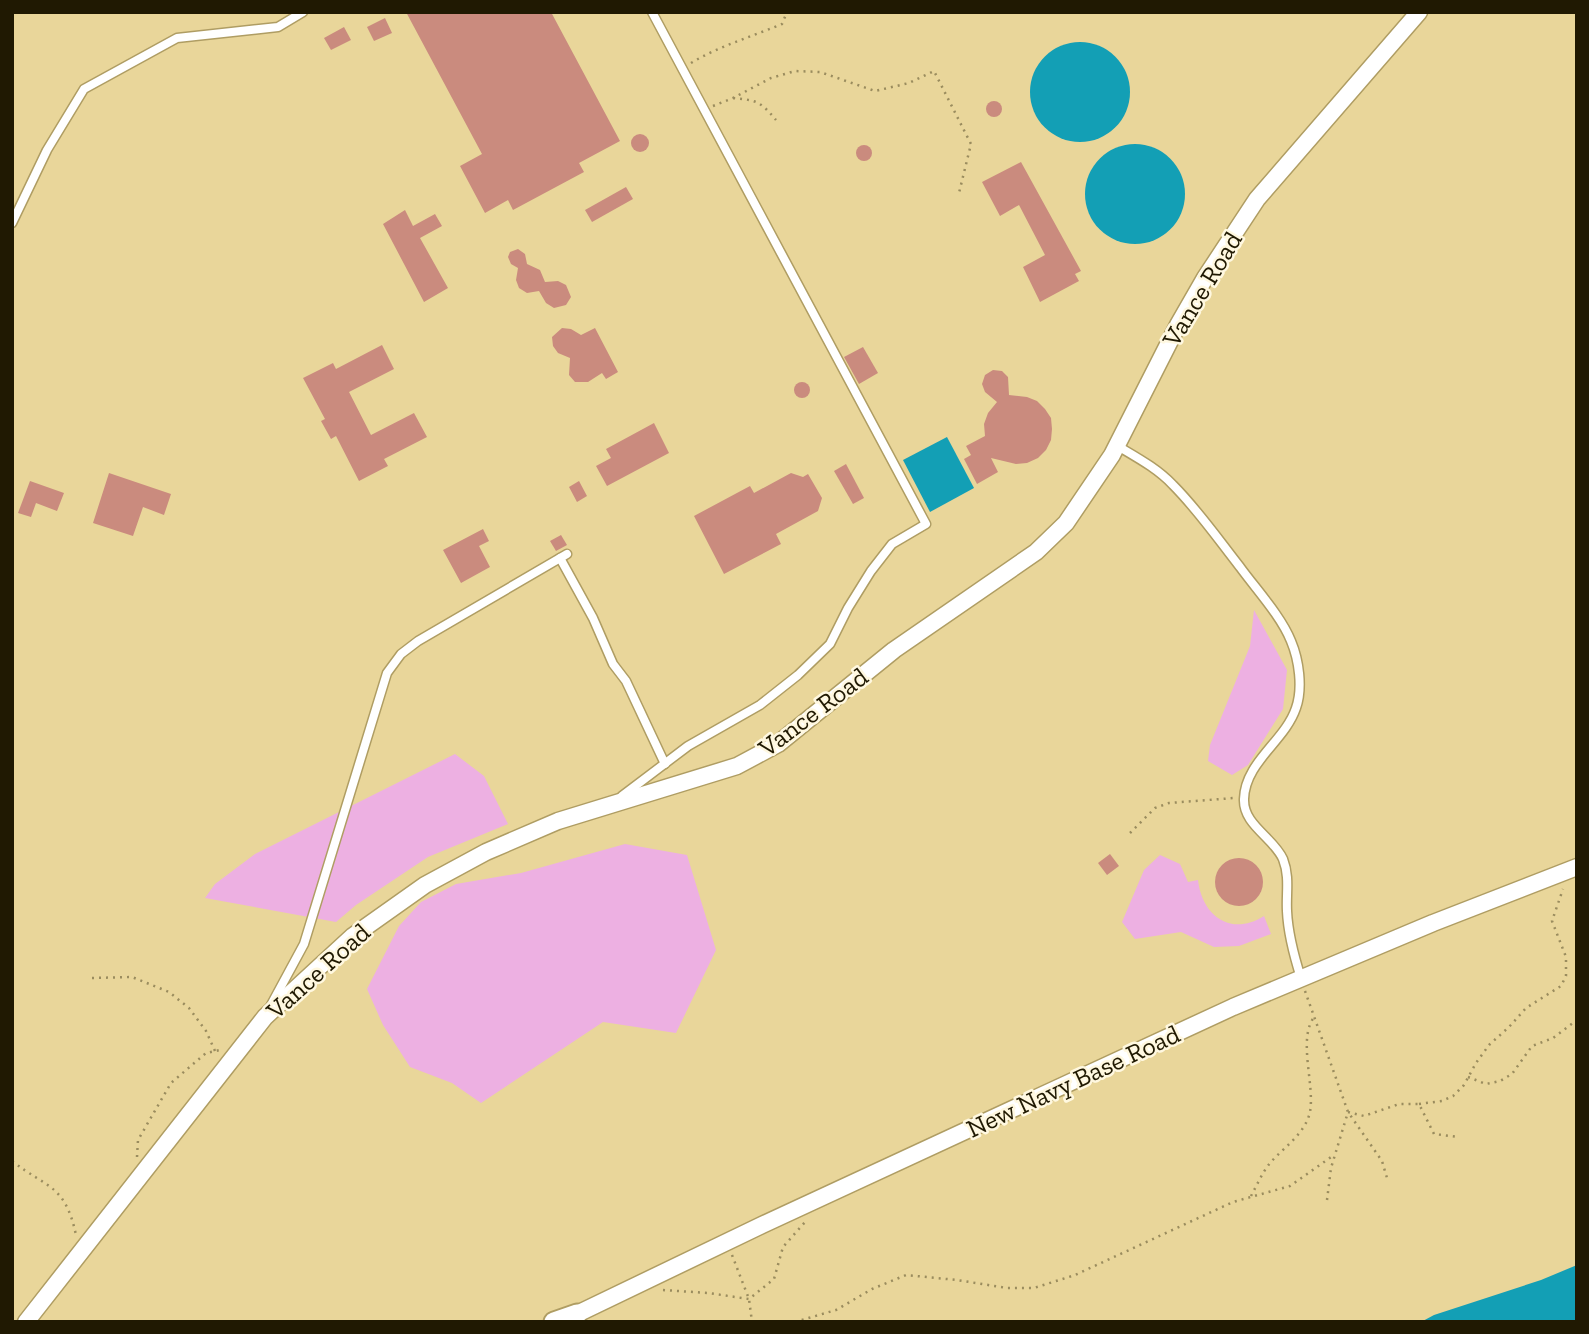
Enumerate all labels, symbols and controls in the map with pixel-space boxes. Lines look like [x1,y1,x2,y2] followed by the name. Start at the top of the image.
[1155,226,1249,353] street label: Vance Road
[751,660,874,764] street label: Vance Road
[259,916,377,1027] street label: Vance Road
[961,1018,1185,1144] street label: New Navy Base Road

